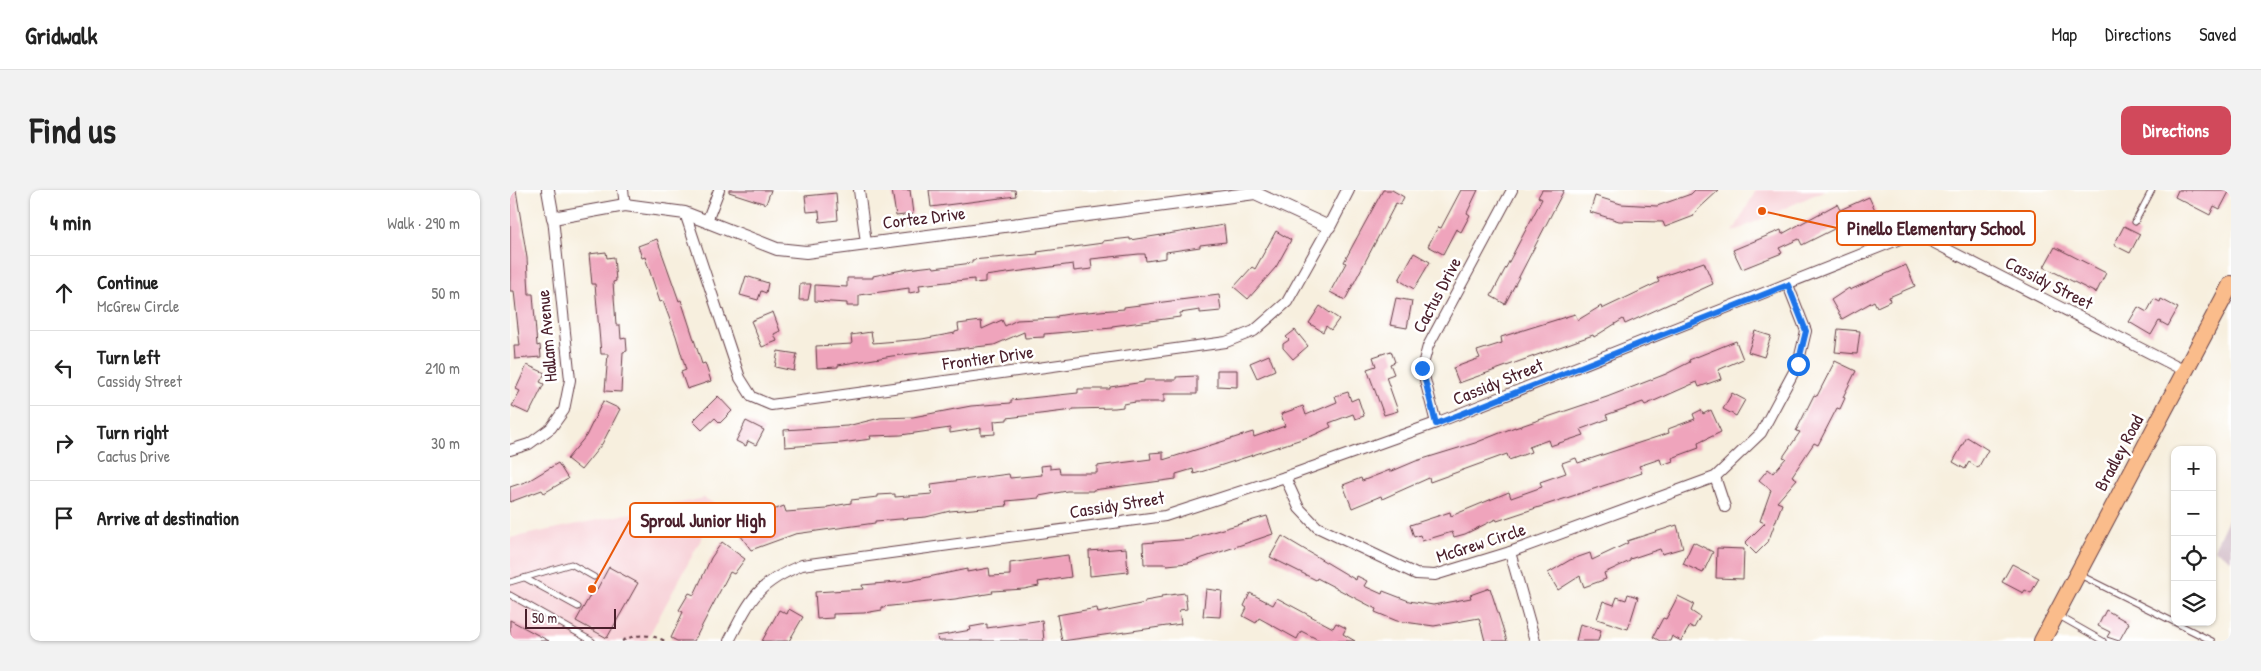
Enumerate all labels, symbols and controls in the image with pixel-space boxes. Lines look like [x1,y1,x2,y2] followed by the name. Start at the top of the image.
[25,19,97,51] text: Gridwalk
[2052,22,2077,47] text: Map
[2105,22,2171,47] text: Directions
[2199,22,2236,47] text: Saved
[2121,106,2231,155] button: Directions
[30,107,116,154] text: Find us
[881,200,967,235] street label: Cortez Drive
[50,208,91,237] text: 4 min
[1837,211,2035,245] callout: Pinello Elementary School
[387,212,460,234] text: Walk · 290 m
[1847,215,2026,242] text: Pinello Elementary School
[2001,250,2098,316] street label: Cassidy Street
[1406,253,1467,337] street label: Cactus Drive
[97,269,158,295] text: Continue
[50,279,78,307] icon: ahead
[432,282,460,304] text: 50 m
[530,289,563,383] street label: Hallam Avenue
[97,295,179,317] text: McGrew Circle
[940,339,1035,376] street label: Frontier Drive
[97,344,160,370] text: Turn left
[1449,352,1548,411] street label: Cassidy Street
[1787,353,1810,376] route start
[50,354,78,382] icon: left
[425,357,460,379] text: 210 m
[1411,357,1434,380] route end
[97,370,182,392] text: Cassidy Street
[2088,410,2149,495] street label: Bradley Road
[97,419,168,445] text: Turn right
[50,429,78,457] icon: right
[431,432,460,454] text: 30 m
[97,445,170,467] text: Cactus Drive
[2171,446,2216,626] map controls
[2171,446,2216,491] button: +
[1068,485,1167,524] street label: Cassidy Street
[2171,491,2216,536] button: −
[630,503,775,537] callout: Sproul Junior High
[50,504,78,532] icon: arrive
[97,505,239,531] text: Arrive at destination
[640,507,766,534] text: Sproul Junior High
[1433,516,1529,569] street label: McGrew Circle
[2171,536,2216,581] button: locate
[2171,581,2216,626] button: layers
[525,606,616,629] scale bar
[532,608,557,627] text: 50 m

